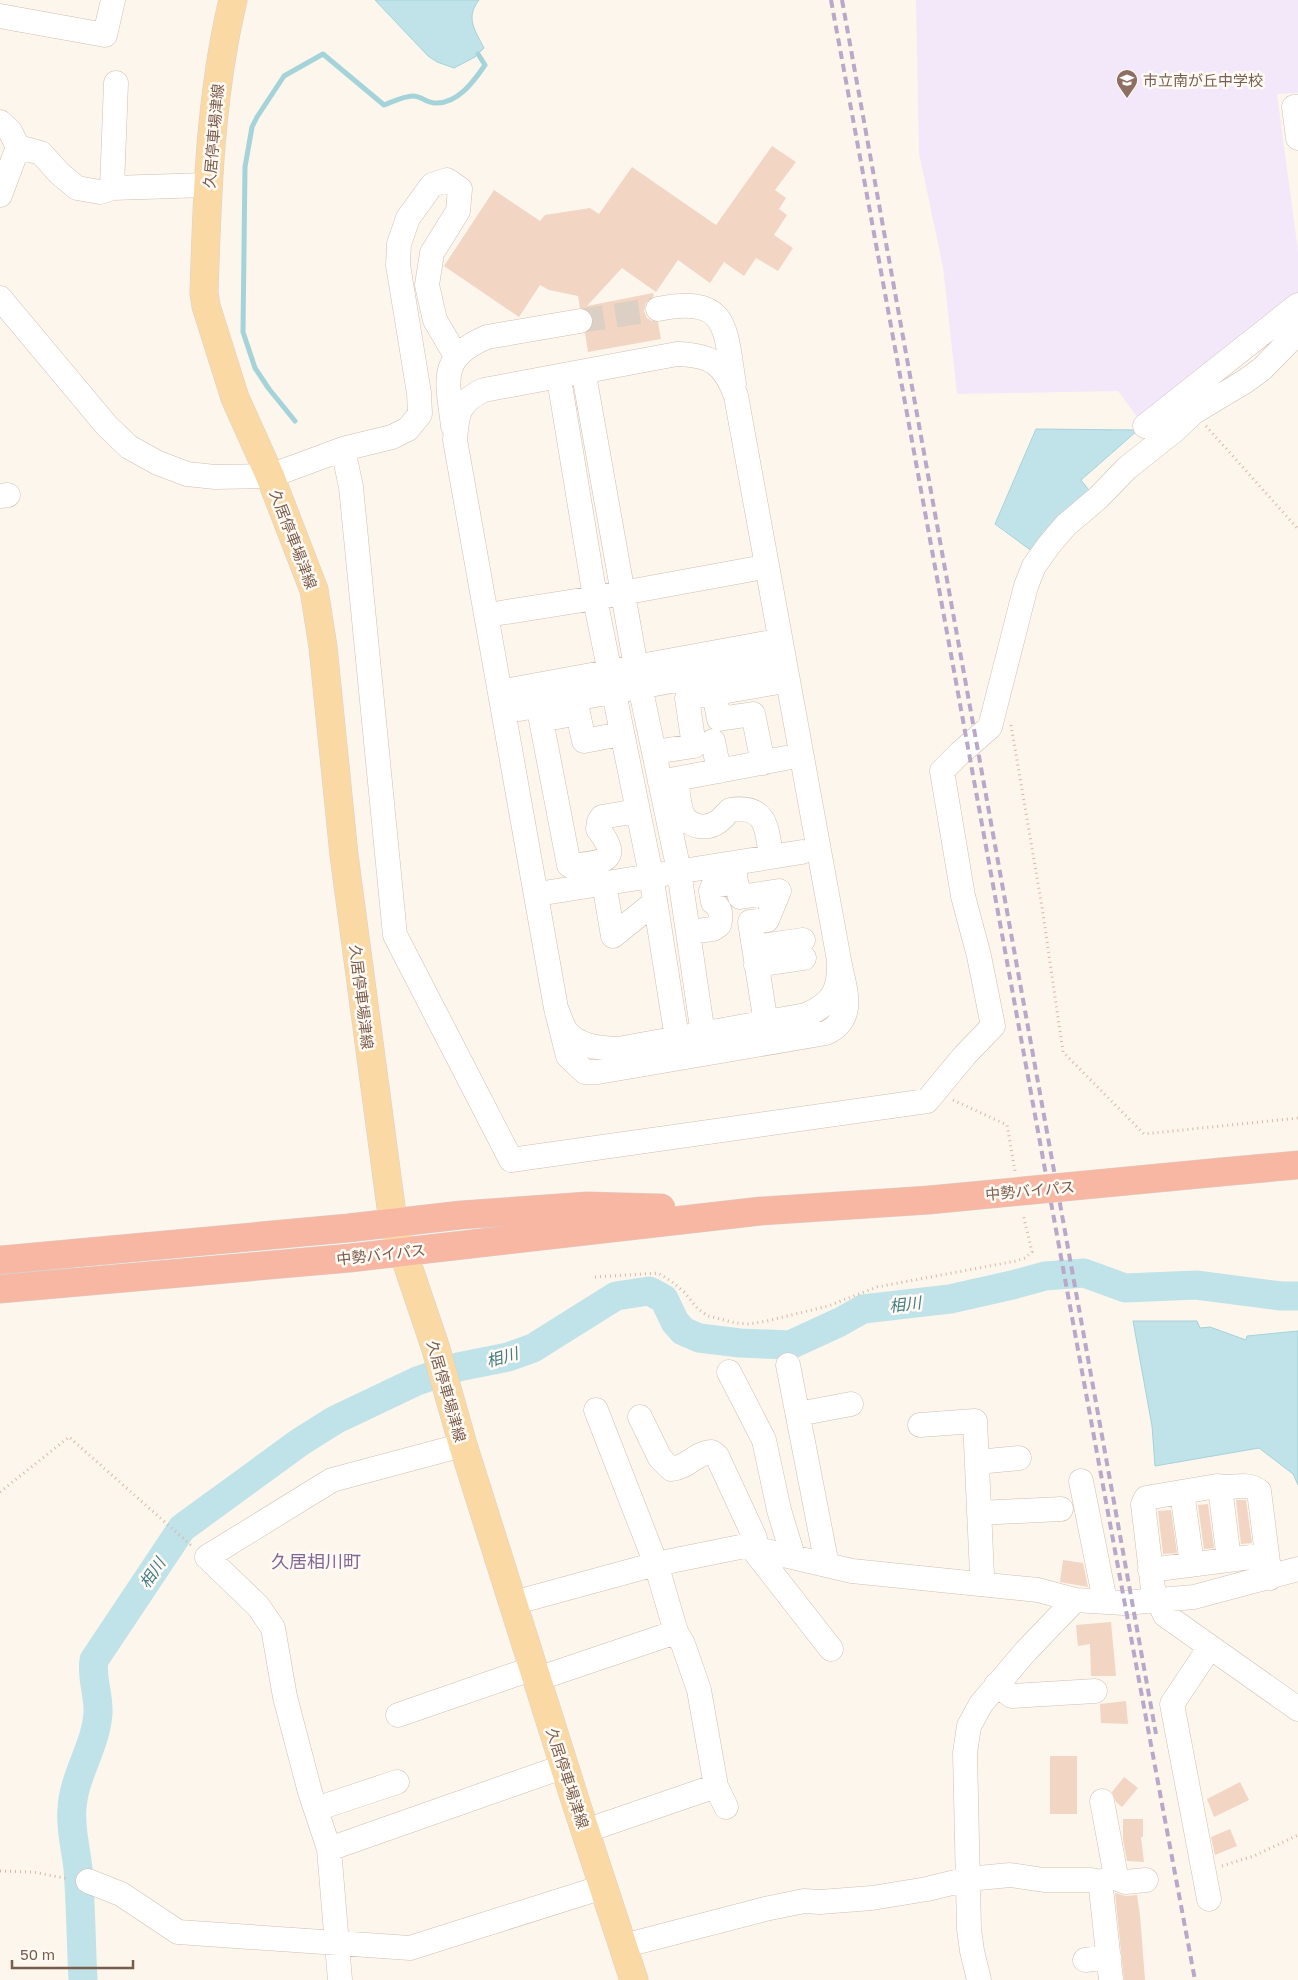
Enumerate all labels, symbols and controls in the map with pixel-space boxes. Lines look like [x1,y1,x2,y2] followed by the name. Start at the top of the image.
[1115,68,1139,99] school or university icon: 市立南が丘中学校
[1143,71,1263,89] place label: 市立南が丘中学校
[199,83,227,189] street label: 久居停車場津線
[267,487,321,591] street label: 久居停車場津線
[347,944,377,1050] street label: 久居停車場津線
[985,1177,1075,1203] street label: 中勢バイパス
[335,1240,427,1268] street label: 中勢バイパス
[888,1292,924,1316] water label: 相川
[424,1338,470,1444] street label: 久居停車場津線
[484,1342,522,1371] water label: 相川
[271,1550,361,1572] district label: 久居相川町
[135,1552,170,1592] water label: 相川
[543,1725,593,1831] street label: 久居停車場津線
[12,1938,134,1970] scale bar
[20,1945,55,1963] text: 50 m

